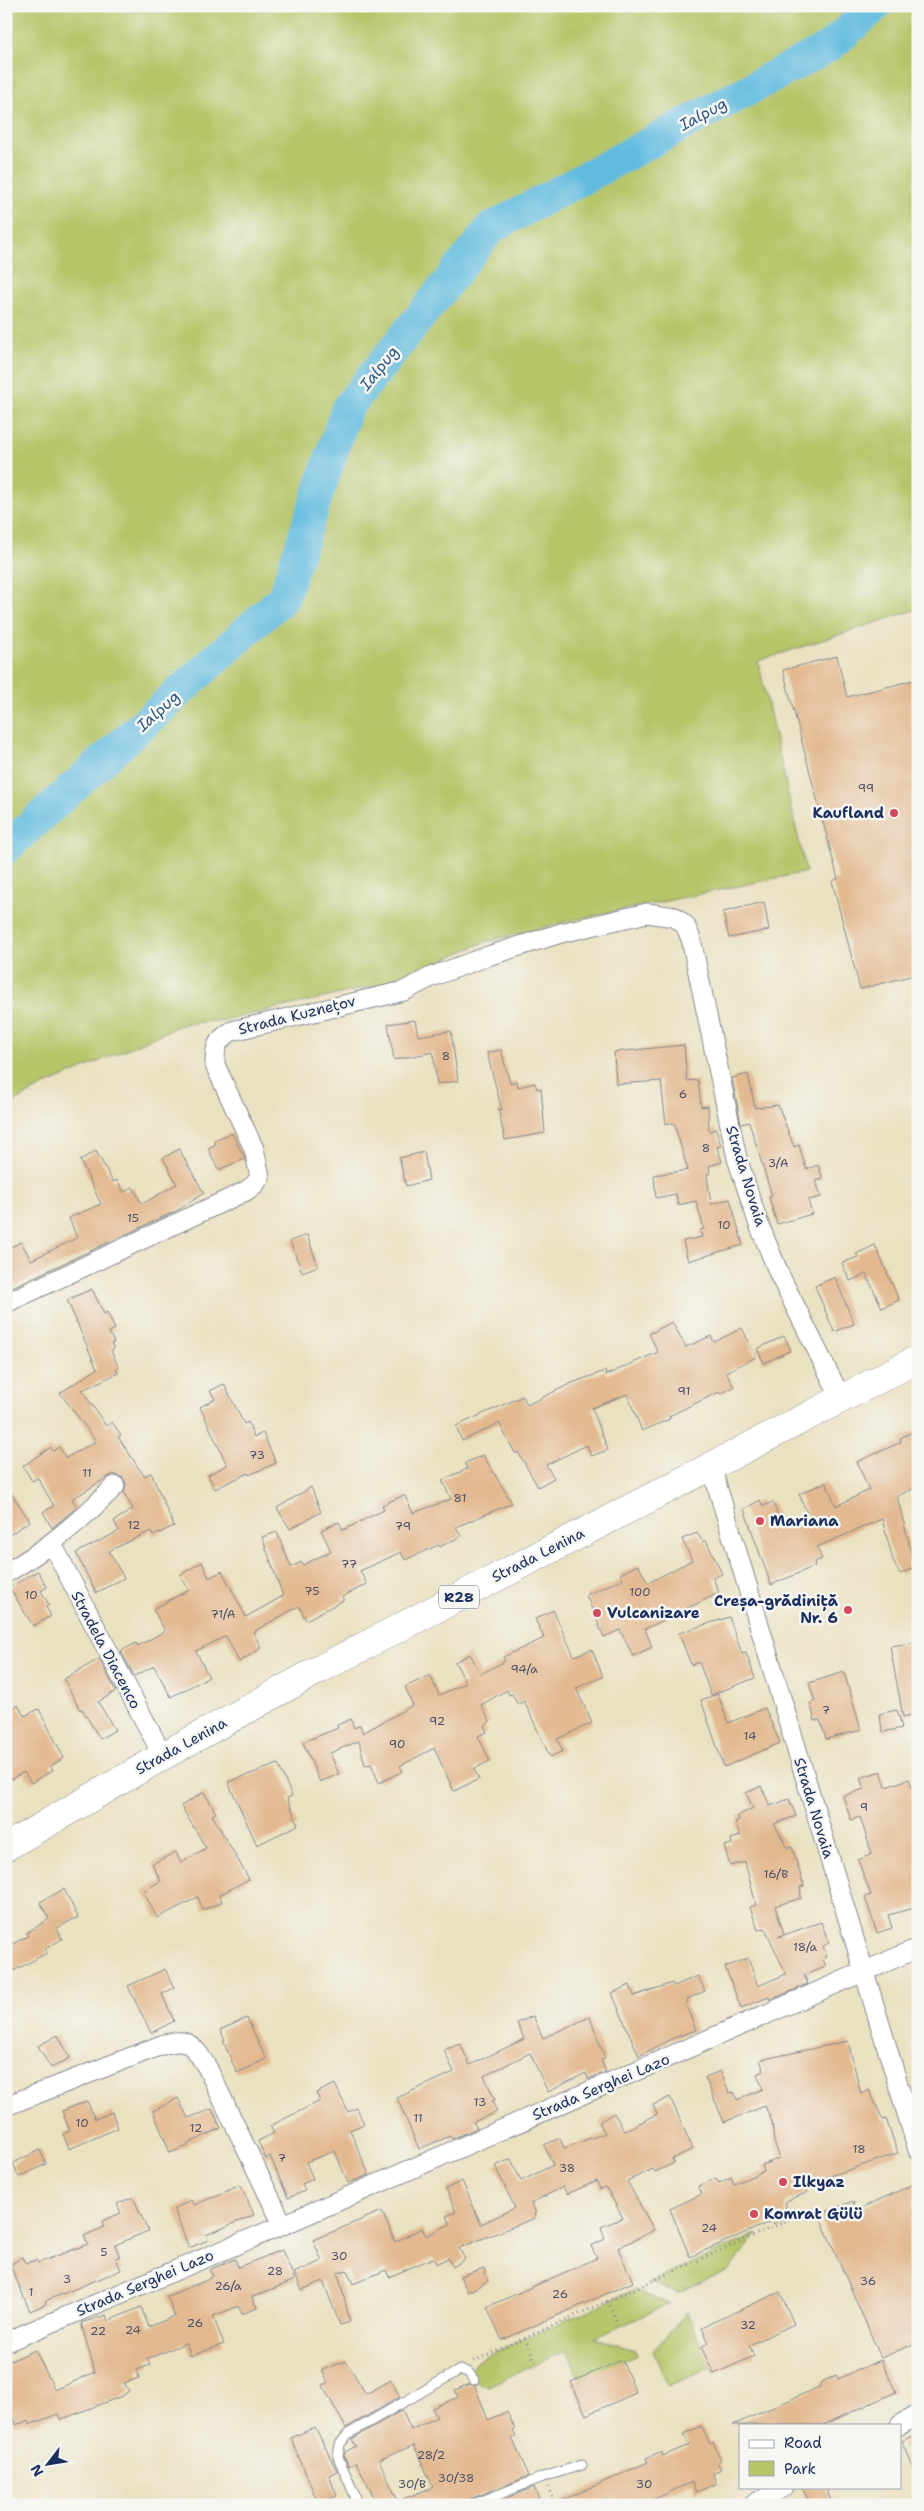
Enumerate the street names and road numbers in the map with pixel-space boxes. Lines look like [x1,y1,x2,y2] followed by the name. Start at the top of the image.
[236,991,358,1040] street label: Strada Kuznețov
[721,1123,771,1229] street label: Strada Novaia
[488,1523,588,1587] street label: Strada Lenina
[439,1585,479,1608] road number: R28
[66,1588,146,1712] street label: Stradela Diacenco
[132,1712,231,1779] street label: Strada Lenina
[789,1755,839,1861] street label: Strada Novaia
[529,2049,673,2125] street label: Strada Serghei Lazo
[73,2245,217,2321] street label: Strada Serghei Lazo

